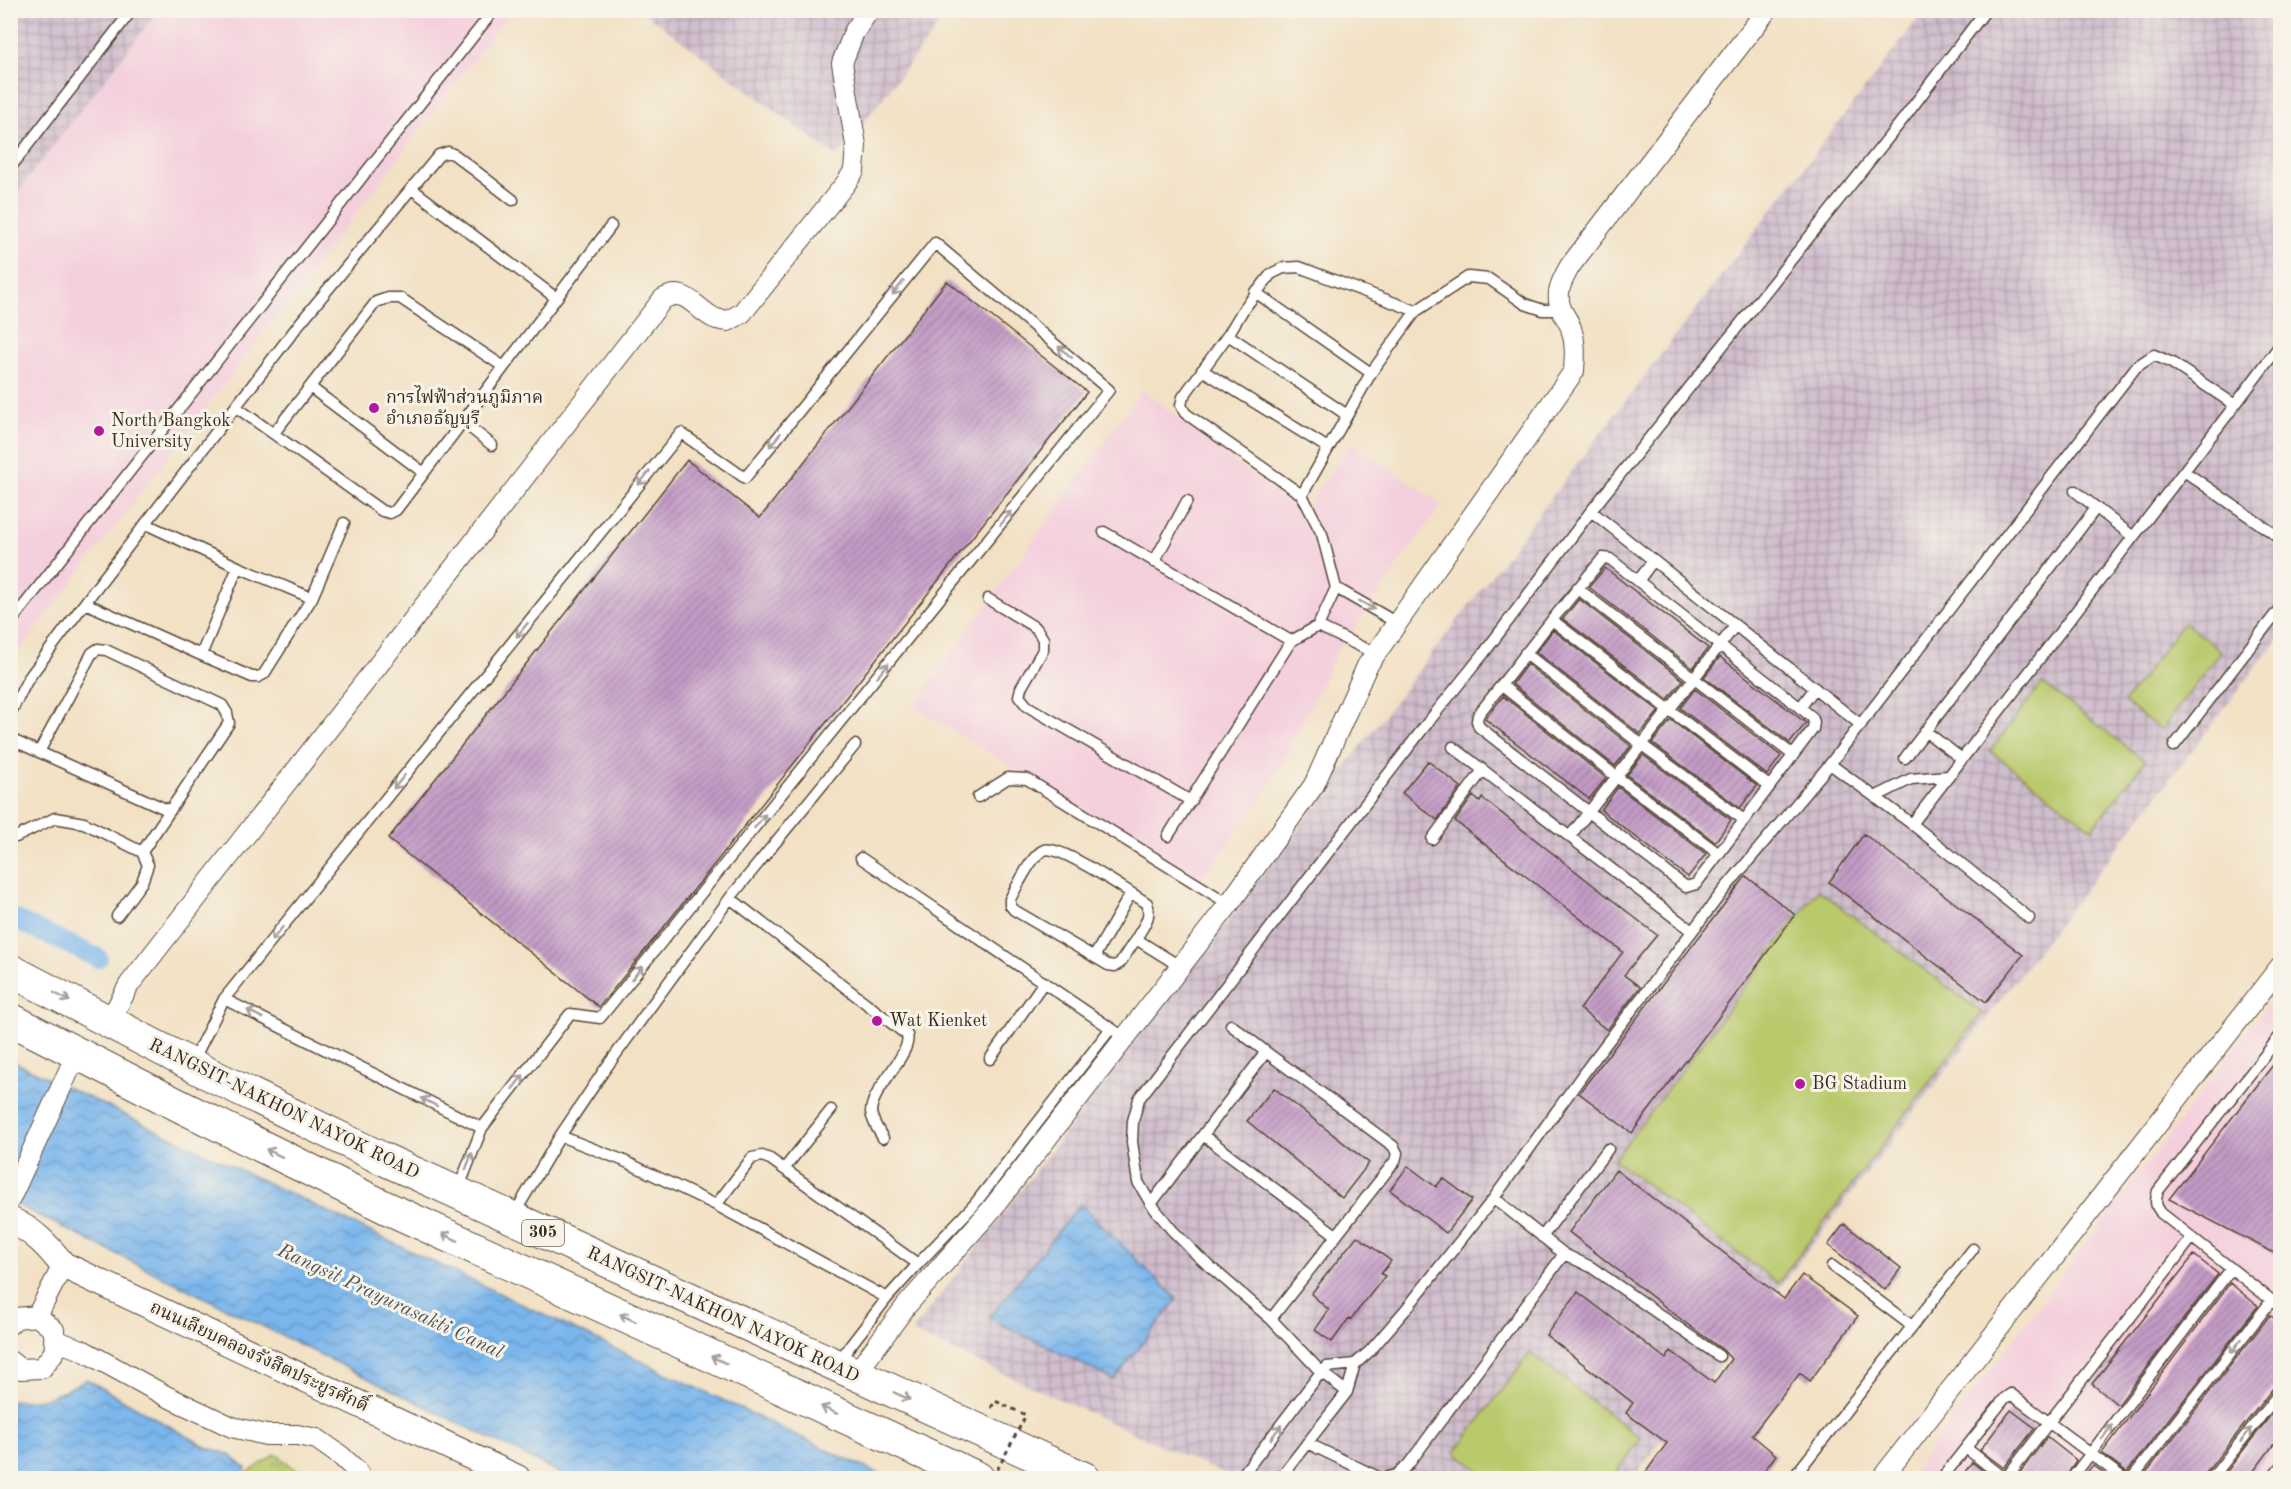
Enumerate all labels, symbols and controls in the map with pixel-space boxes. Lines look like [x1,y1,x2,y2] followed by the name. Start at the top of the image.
[891,280,905,295] one-way arrow
[1058,345,1073,359] one-way arrow
[386,385,543,430] place label: การไฟฟ้าส่วนภูมิภาค อำเภอธัญบุรี
[367,401,381,415] marker: การไฟฟ้าส่วนภูมิภาค อำเภอธัญบุรี
[111,412,231,451] place label: North Bangkok University
[92,424,106,438] marker: North Bangkok University
[769,432,782,448] one-way arrow
[637,470,650,486] one-way arrow
[999,510,1012,526] one-way arrow
[1358,600,1375,612] one-way arrow
[515,622,528,638] one-way arrow
[876,662,889,678] one-way arrow
[393,774,406,790] one-way arrow
[753,814,767,829] one-way arrow
[270,926,283,942] one-way arrow
[631,965,644,981] one-way arrow
[53,992,71,1003] one-way arrow
[246,1008,264,1020] one-way arrow
[889,1012,987,1030] place label: Wat Kienket
[870,1014,884,1028] marker: Wat Kienket
[146,1036,422,1182] street label: RANGSIT-NAKHON NAYOK ROAD
[511,1074,524,1090] one-way arrow
[1812,1075,1907,1093] place label: BG Stadium
[1793,1077,1807,1091] marker: BG Stadium
[421,1095,439,1107] one-way arrow
[266,1147,284,1159] one-way arrow
[464,1152,475,1170] one-way arrow
[522,1220,564,1246] road number: 305
[442,1231,460,1242] one-way arrow
[273,1240,506,1363] water label: Rangsit Prayurasakti Canal
[584,1244,862,1386] street label: RANGSIT-NAKHON NAYOK ROAD
[147,1293,374,1417] street label: ถนนเลียบคลองรังสิตประยูรศักดิ์
[619,1312,637,1323] one-way arrow
[2229,1338,2242,1354] one-way arrow
[710,1353,728,1365] one-way arrow
[893,1392,911,1403] one-way arrow
[821,1404,839,1416] one-way arrow
[1269,1424,1282,1440] one-way arrow
[2101,1424,2114,1440] one-way arrow
[2240,1427,2253,1443] one-way arrow

